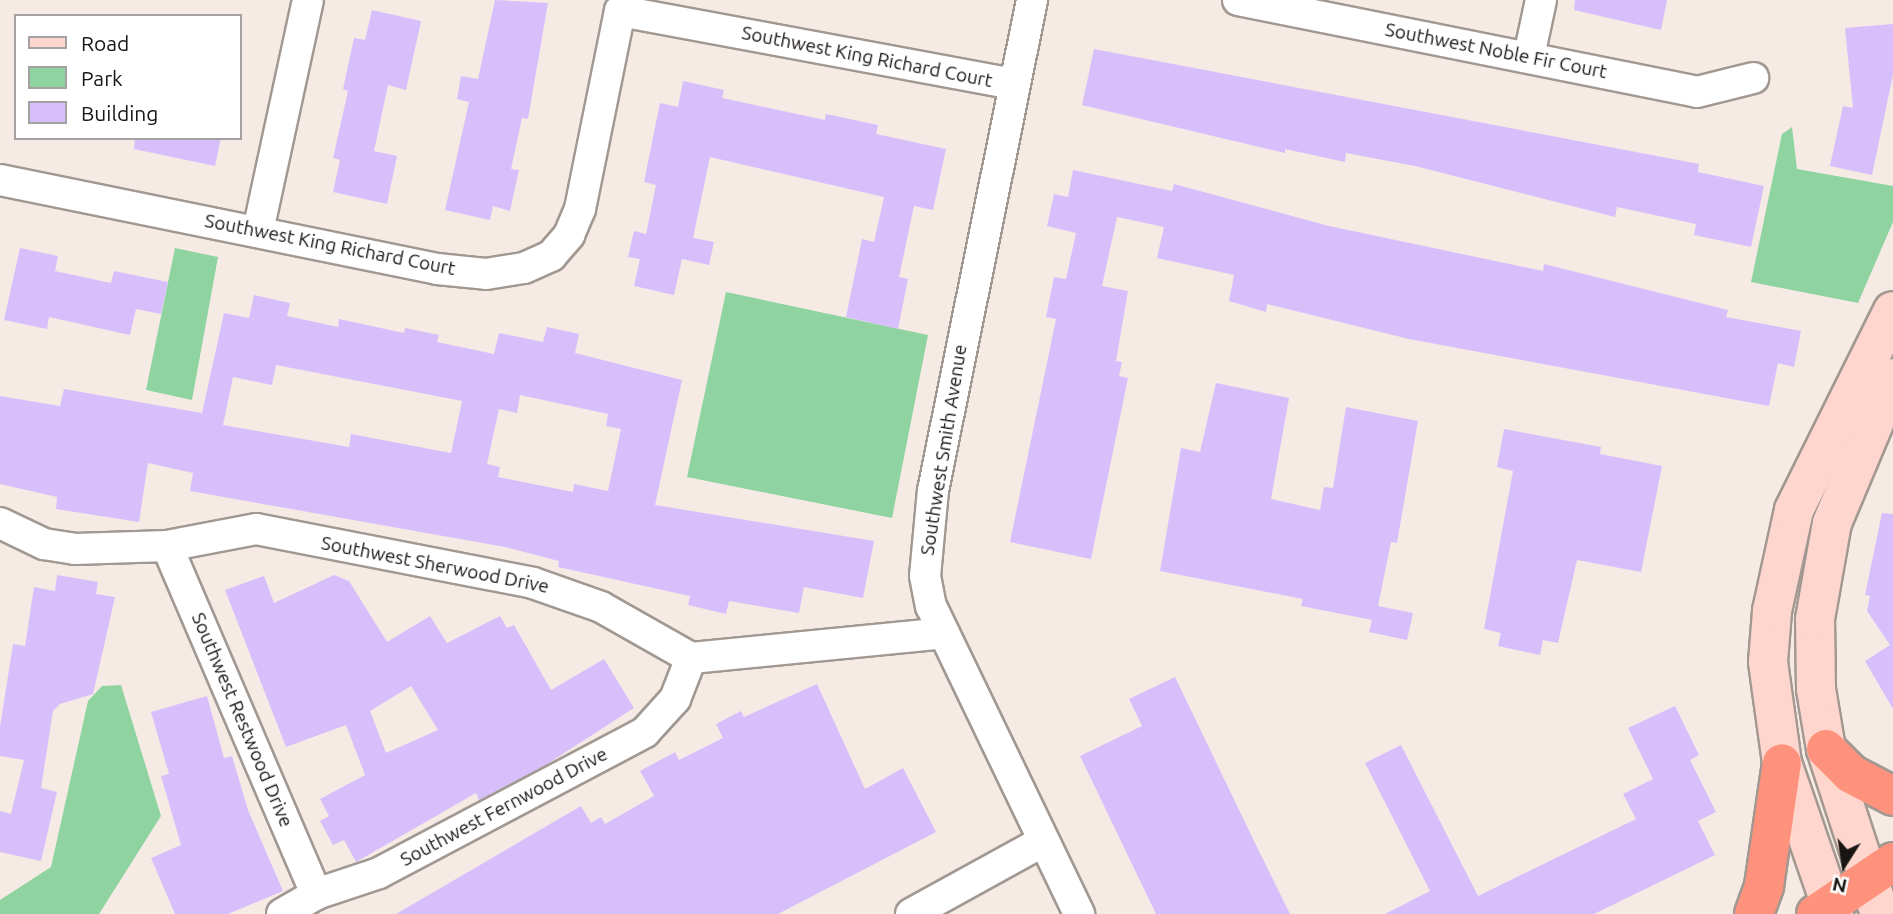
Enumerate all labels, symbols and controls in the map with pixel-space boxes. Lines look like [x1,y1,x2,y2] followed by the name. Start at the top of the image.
[14,14,242,140] legend
[1383,18,1609,84] street label: Southwest Noble Fir Court
[740,21,994,93] street label: Southwest King Richard Court
[81,31,129,55] text: Road
[81,66,123,90] text: Park
[81,101,158,125] text: Building
[203,209,457,281] street label: Southwest King Richard Court
[916,343,972,557] street label: Southwest Smith Avenue
[319,532,551,598] street label: Southwest Sherwood Drive
[186,609,298,831] street label: Southwest Restwood Drive
[397,743,611,871] street label: Southwest Fernwood Drive
[1809,830,1879,900] north arrow
[1830,873,1849,898] text: N

